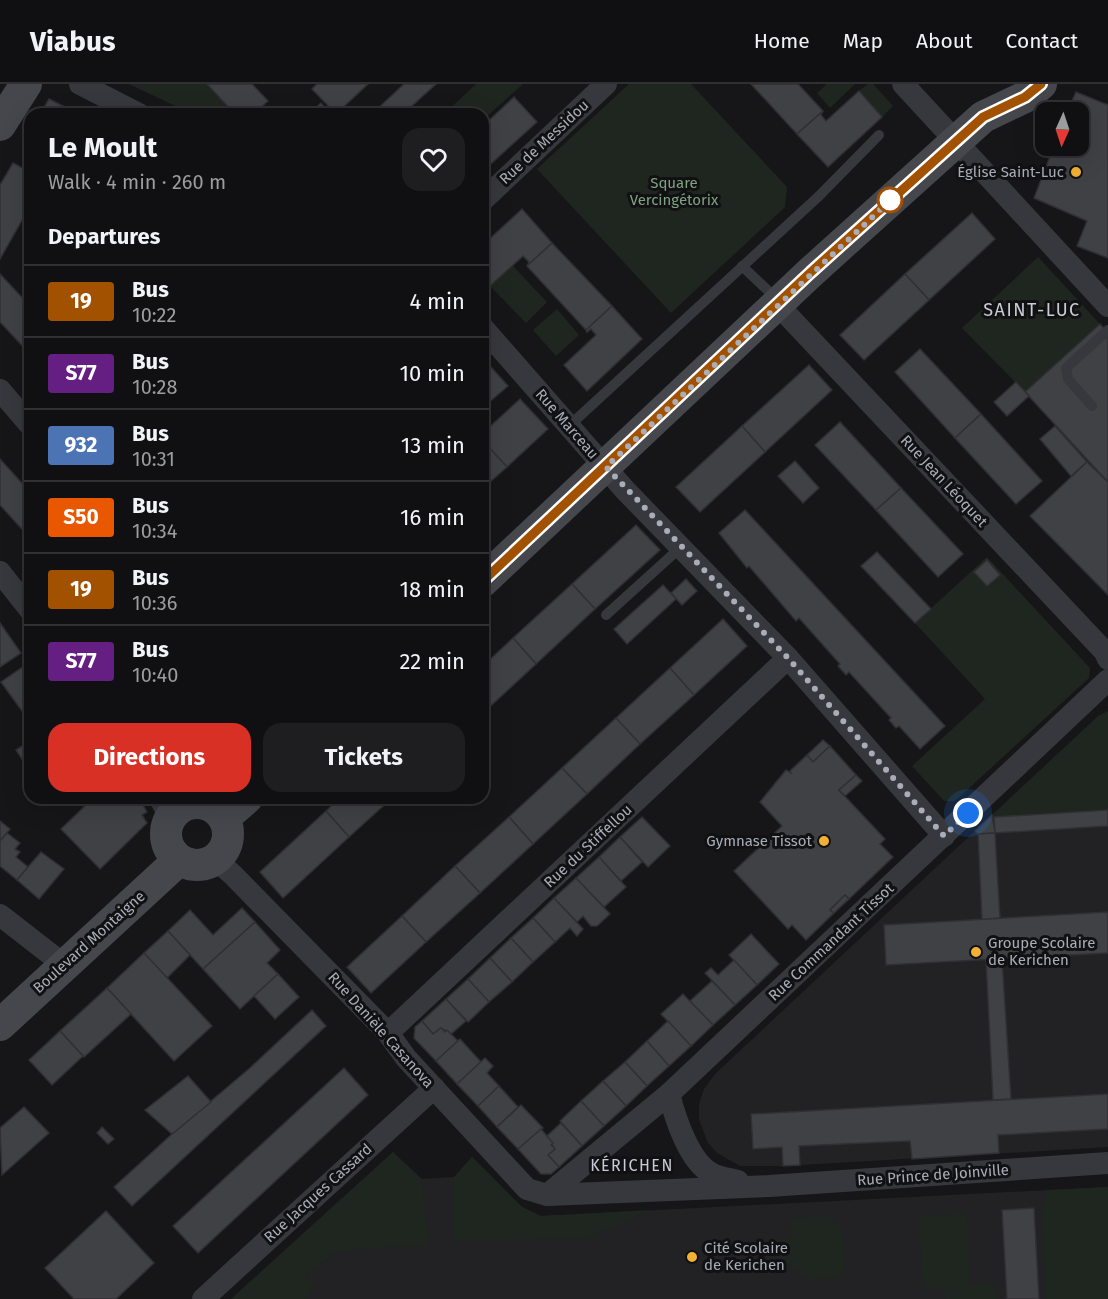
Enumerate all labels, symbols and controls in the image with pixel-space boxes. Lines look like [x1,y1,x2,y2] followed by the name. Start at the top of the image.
[30,25,115,58] text: Viabus
[754,28,810,54] text: Home
[843,28,883,54] text: Map
[916,28,973,54] text: About
[1006,28,1078,54] text: Contact
[496,96,592,188] street label: Rue de Messidou
[1035,102,1089,156] north arrow
[1035,102,1089,156] map controls
[402,128,465,191] button: heart
[48,131,157,164] text: Le Moult
[957,163,1064,181] place label: Église Saint-Luc
[1069,165,1083,179] marker: Église Saint-Luc
[48,170,226,194] text: Walk · 4 min · 260 m
[630,174,719,209] park label: Square Vercingétorix
[877,187,903,213] unlabelled marker
[48,223,160,250] text: Departures
[132,276,169,303] text: Bus
[70,288,92,314] text: 19
[410,288,465,315] text: 4 min
[983,299,1081,321] district label: SAINT-LUC
[132,303,176,327] text: 10:22
[132,348,169,375] text: Bus
[65,360,97,386] text: S77
[399,360,465,387] text: 10 min
[132,375,178,399] text: 10:28
[532,385,602,463] street label: Rue Marceau
[132,420,169,447] text: Bus
[897,431,991,531] street label: Rue Jean Léoquet
[65,432,97,458] text: 932
[401,432,465,459] text: 13 min
[132,447,175,471] text: 10:31
[132,492,169,519] text: Bus
[63,504,99,530] text: S50
[400,504,465,531] text: 16 min
[132,519,177,543] text: 10:34
[132,564,169,591] text: Bus
[70,576,92,602] text: 19
[400,576,465,603] text: 18 min
[132,591,177,615] text: 10:36
[132,636,169,663] text: Bus
[65,648,97,674] text: S77
[399,648,465,675] text: 22 min
[132,663,178,687] text: 10:40
[48,723,251,792] button: Directions
[263,723,465,792] button: Tickets
[953,798,983,828] your location
[540,801,636,891] street label: Rue du Stiffellou
[706,832,813,850] place label: Gymnase Tissot
[817,834,831,848] marker: Gymnase Tissot
[765,879,898,1005] street label: Rue Commandant Tissot
[29,887,149,997] street label: Boulevard Montaigne
[988,934,1095,969] place label: Groupe Scolaire de Kerichen
[969,945,983,959] marker: Groupe Scolaire de Kerichen
[324,968,438,1092] street label: Rue Danièle Casanova
[260,1140,376,1246] street label: Rue Jacques Cassard
[590,1155,674,1175] district label: KÉRICHEN
[857,1161,1009,1189] street label: Rue Prince de Joinville
[704,1239,788,1274] place label: Cité Scolaire de Kerichen
[685,1250,699,1264] marker: Cité Scolaire de Kerichen

